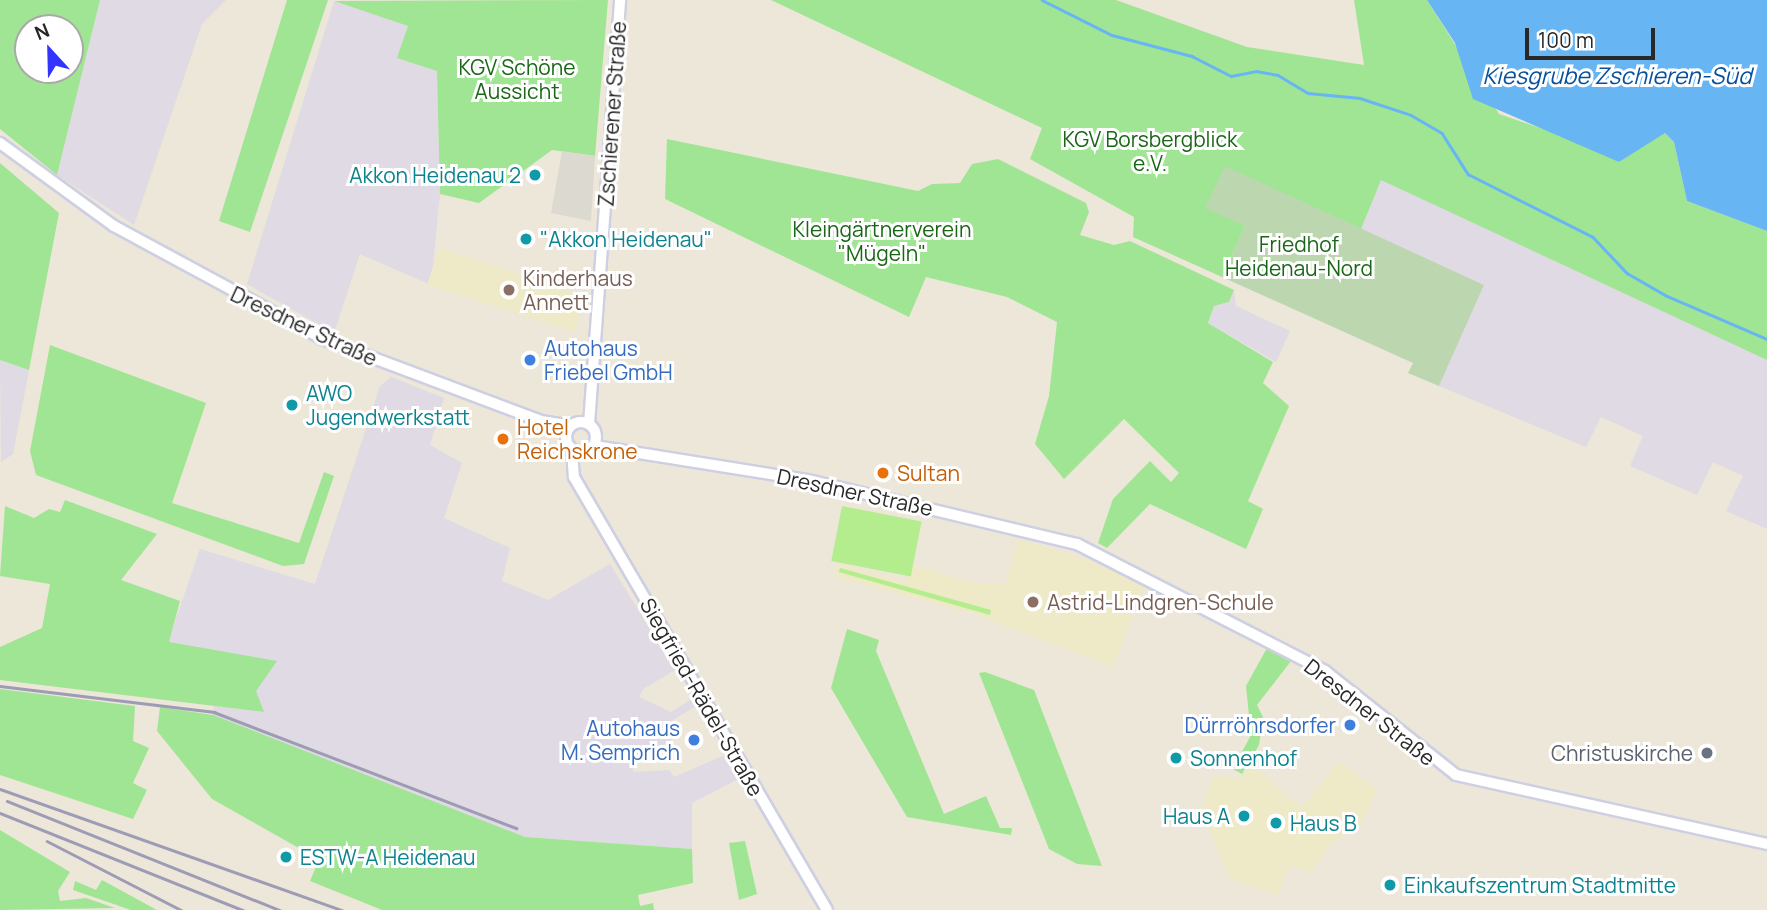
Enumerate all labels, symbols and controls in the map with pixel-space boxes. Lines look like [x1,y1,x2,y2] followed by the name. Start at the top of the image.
[14,14,84,84] north arrow
[1529,14,1658,58] scale bar
[31,17,53,46] text: N
[593,20,631,208] street label: Zschierener Straße
[1538,26,1594,54] text: 100 m
[459,54,575,104] park label: KGV Schöne Aussicht
[1482,61,1752,89] water label: Kiesgrube Zschieren-Süd
[1063,126,1237,176] park label: KGV Borsbergblick e.V.
[349,162,521,188] place label: Akkon Heidenau 2
[527,167,543,183] marker: Akkon Heidenau 2
[793,216,971,266] park label: Kleingärtnerverein "Mügeln"
[540,226,712,252] place label: "Akkon Heidenau"
[518,231,534,247] marker: "Akkon Heidenau"
[1225,231,1373,281] park label: Friedhof Heidenau-Nord
[523,265,633,315] place label: Kinderhaus Annett
[227,281,381,371] street label: Dresdner Straße
[501,282,517,298] marker: Kinderhaus Annett
[544,335,673,385] place label: Autohaus Friebel GmbH
[522,352,538,368] marker: Autohaus Friebel GmbH
[306,380,470,430] place label: AWO Jugendwerkstatt
[284,397,300,413] marker: AWO Jugendwerkstatt
[517,414,637,464] place label: Hotel Reichskrone
[495,431,511,447] marker: Hotel Reichskrone
[897,460,960,486] place label: Sultan
[775,463,935,521] street label: Dresdner Straße
[875,465,891,481] marker: Sultan
[1047,589,1274,615] place label: Astrid-Lindgren-Schule
[635,594,769,800] street label: Siegfried-Rädel-Straße
[1025,594,1041,610] marker: Astrid-Lindgren-Schule
[1300,653,1440,771] street label: Dresdner Straße
[1185,712,1336,738] place label: Dürrröhrsdorfer
[561,715,680,765] place label: Autohaus M. Semprich
[1342,717,1358,733] marker: Dürrröhrsdorfer
[686,732,702,748] marker: Autohaus M. Semprich
[1551,740,1693,766] place label: Christuskirche
[1190,745,1297,771] place label: Sonnenhof
[1699,745,1715,761] marker: Christuskirche
[1168,750,1184,766] marker: Sonnenhof
[1163,803,1230,829] place label: Haus A
[1236,808,1252,824] marker: Haus A
[1290,810,1357,836] place label: Haus B
[1268,815,1284,831] marker: Haus B
[300,844,475,870] place label: ESTW-A Heidenau
[278,849,294,865] marker: ESTW-A Heidenau
[1404,872,1676,898] place label: Einkaufszentrum Stadtmitte
[1382,877,1398,893] marker: Einkaufszentrum Stadtmitte

